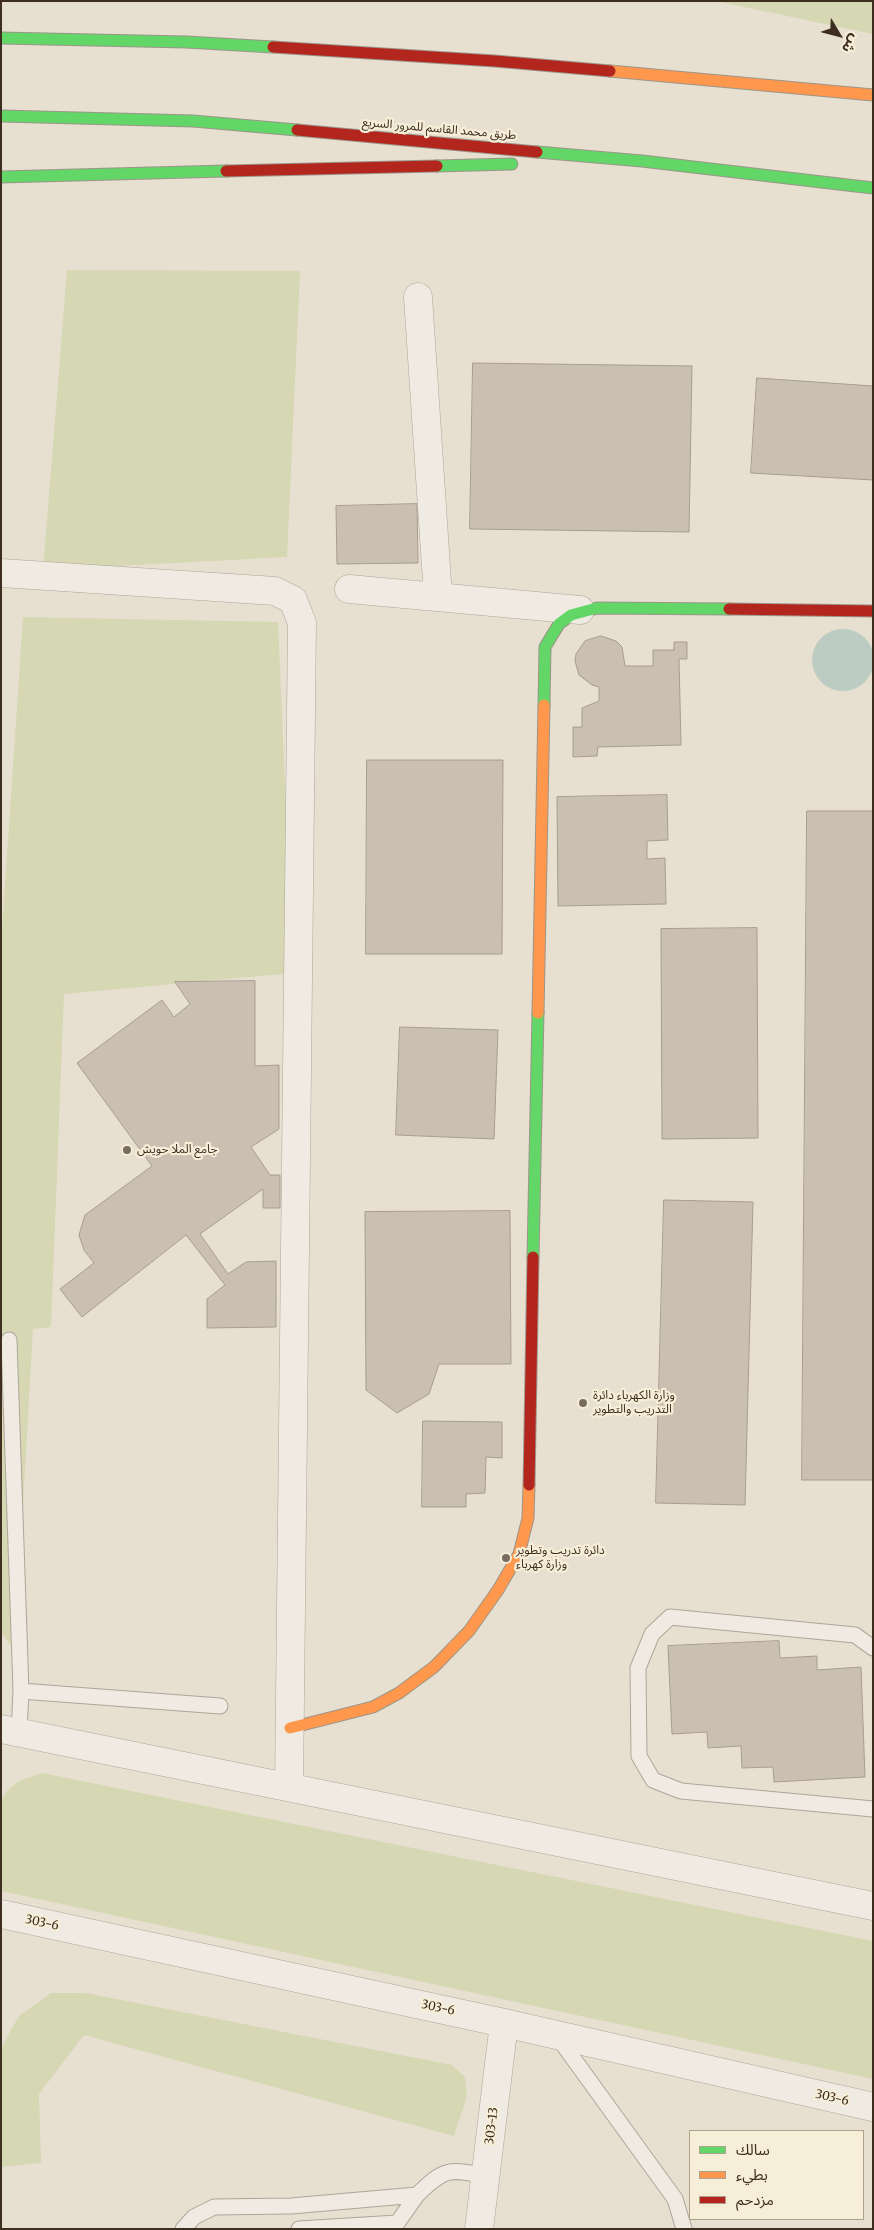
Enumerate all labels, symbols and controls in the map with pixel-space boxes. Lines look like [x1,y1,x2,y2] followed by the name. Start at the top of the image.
[814,10,864,60] north arrow
[838,31,864,57] text: ش
[361,115,517,143] street label: طريق محمد القاسم للمرور السريع
[137,1143,218,1157] place label: جامع الملا حويش
[121,1144,133,1156] marker: جامع الملا حويش
[593,1389,675,1417] place label: وزارة الكهرباء دائرة التدريب والتطوير
[577,1397,589,1409] marker: وزارة الكهرباء دائرة التدريب والتطوير
[516,1544,605,1572] place label: دائرة تدريب وتطوير وزارة كهرباء
[500,1552,512,1564] marker: دائرة تدريب وتطوير وزارة كهرباء
[24,1912,60,1934] street label: 303-6
[420,1997,456,2019] street label: 303-6
[814,2087,850,2109] street label: 303-6
[483,2106,501,2146] street label: 303-13
[689,2130,864,2220] legend
[736,2140,770,2159] text: سالك
[736,2165,768,2184] text: بطيء
[736,2190,774,2209] text: مزدحم

